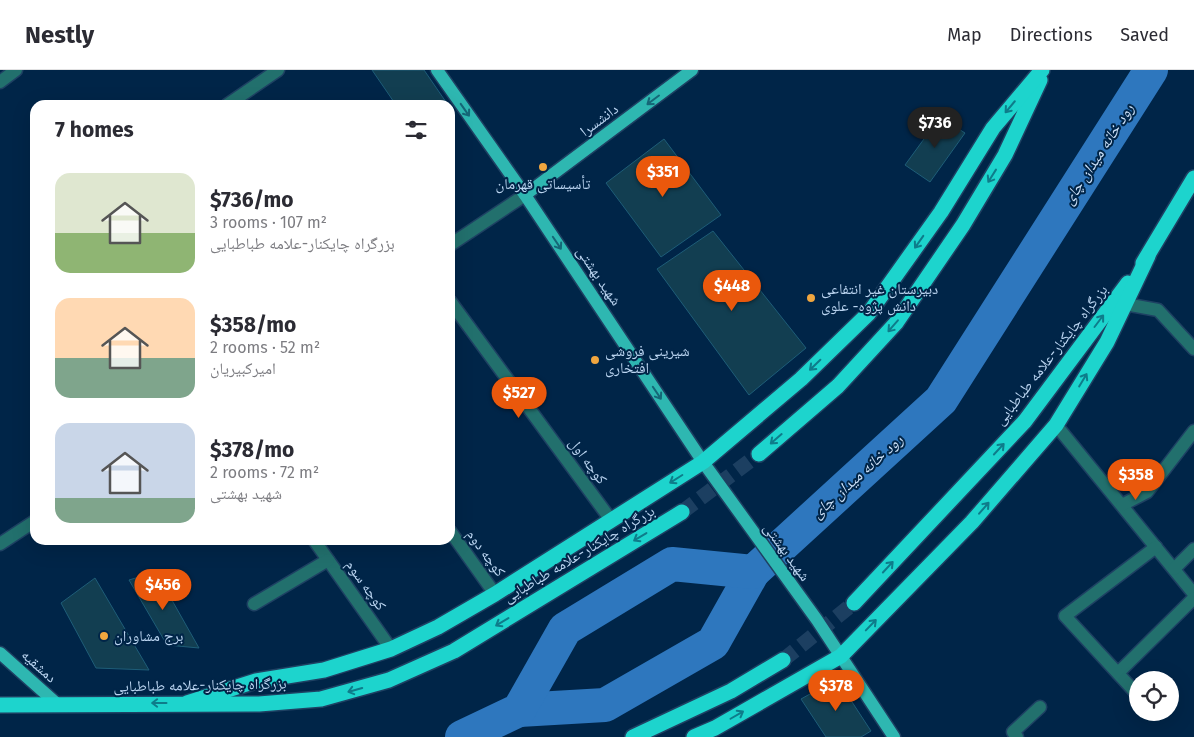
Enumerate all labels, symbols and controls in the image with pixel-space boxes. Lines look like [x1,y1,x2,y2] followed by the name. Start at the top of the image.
[25,21,94,49] text: Nestly
[947,24,982,46] text: Map
[1010,24,1092,46] text: Directions
[1120,24,1169,46] text: Saved
[646,95,660,105] one-way arrow
[576,100,622,140] street label: دانشسرا
[1005,100,1016,113] one-way arrow
[1058,100,1139,209] water label: رود خانه میدان چای
[460,103,470,117] one-way arrow
[905,106,965,149] pin: $736
[918,113,952,132] text: $736
[402,116,430,144] icon: filters
[55,117,134,143] text: 7 homes
[633,156,693,198] pin: $351
[537,161,549,173] marker: تأسیساتی قهرمان
[647,162,679,181] text: $351
[987,169,997,183] one-way arrow
[496,175,591,194] place label: تأسیساتی قهرمان
[210,187,293,213] text: $736/mo
[95,193,155,253] icon: home
[210,213,327,232] text: 3 rooms · 107 m²
[210,234,395,253] text: بزرگراه چایکنار-علامه طباطبایی
[914,234,924,248] one-way arrow
[553,236,563,250] one-way arrow
[572,243,625,310] street label: شهید بهشتى
[702,270,762,312] pin: $448
[714,276,750,295] text: $448
[821,280,938,316] place label: دبیرستان غیر انتفاعی دانش پژوه- علوی
[991,281,1112,429] street label: بزرگراه چایکنار-علامه طباطبایی
[805,292,817,304] marker: دبیرستان غیر انتفاعی دانش پژوه- علوی
[210,312,296,338] text: $358/mo
[1094,315,1105,328] one-way arrow
[95,318,155,378] icon: home
[887,320,898,333] one-way arrow
[210,338,320,357] text: 2 rooms · 52 m²
[605,342,690,378] place label: شیرینی فروشی افتخاری
[589,354,601,366] marker: شیرینی فروشی افتخاری
[210,359,276,378] text: امیرکبیریان
[809,359,821,371] one-way arrow
[1079,374,1089,388] one-way arrow
[489,376,549,419] pin: $527
[503,383,535,402] text: $527
[652,386,662,400] one-way arrow
[807,430,907,523] water label: رود خانه میدان چای
[564,434,611,488] street label: کوچه اول
[770,434,783,445] one-way arrow
[210,437,294,463] text: $378/mo
[95,443,155,503] icon: home
[993,443,1005,455] one-way arrow
[1106,458,1166,501] pin: $358
[210,463,319,482] text: 2 rooms · 72 m²
[1119,465,1153,484] text: $358
[669,474,683,484] one-way arrow
[210,484,282,503] text: شهید بهشتى
[500,502,658,607] street label: بزرگراه چایکنار-علامه طباطبایی
[978,502,989,515] one-way arrow
[759,519,814,585] street label: شهید بهشتی
[462,526,509,581] street label: کوچه دوم
[634,532,648,542] one-way arrow
[341,556,390,614] street label: کوچه سوم
[882,561,894,574] one-way arrow
[133,568,193,611] pin: $456
[145,575,181,594] text: $456
[495,617,509,627] one-way arrow
[865,619,877,631] one-way arrow
[114,627,183,646] place label: برج مشاوران
[98,630,110,642] marker: برج مشاوران
[18,646,60,686] street label: دمشقیه
[806,670,866,712] pin: $378
[1129,671,1179,721] map controls
[1129,671,1179,721] button: locate
[113,674,287,697] street label: بزرگراه چایکنار-علامه طباطبایی
[819,676,853,695] text: $378
[347,685,363,695] one-way arrow
[151,698,168,708] one-way arrow
[730,710,745,720] one-way arrow

